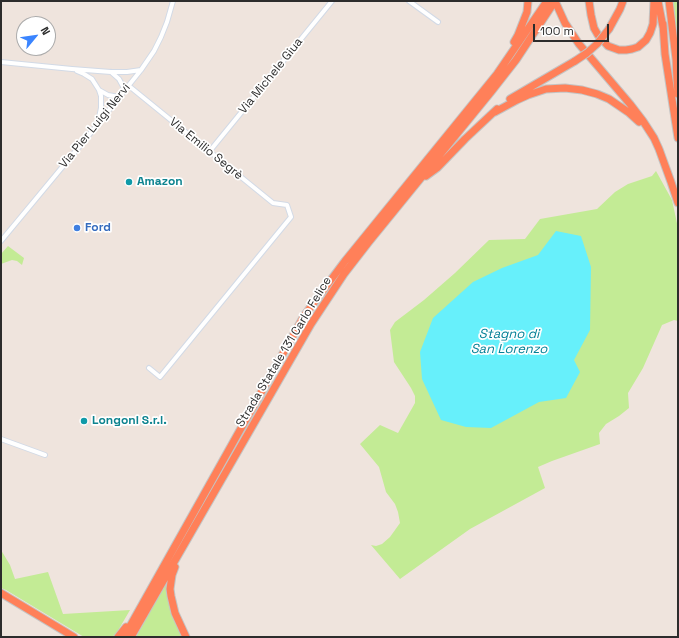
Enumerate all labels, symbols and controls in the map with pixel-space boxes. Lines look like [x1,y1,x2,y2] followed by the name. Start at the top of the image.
[16,16,56,56] north arrow
[535,16,611,42] scale bar
[540,23,574,39] text: 100 m
[38,24,54,37] text: N
[236,35,306,117] street label: Via Michele Giua
[56,81,134,171] street label: Via Pier Luigi Nervi
[166,115,246,183] street label: Via Emilio Segrè
[137,175,183,189] place label: Amazon
[124,177,134,187] marker: Amazon
[85,221,111,235] place label: Ford
[72,223,82,233] marker: Ford
[233,274,335,430] street label: Strada Statale 131 Carlo Felice
[471,326,547,357] water label: Stagno di San Lorenzo
[92,414,167,428] place label: Longoni S.r.l.
[79,416,89,426] marker: Longoni S.r.l.

